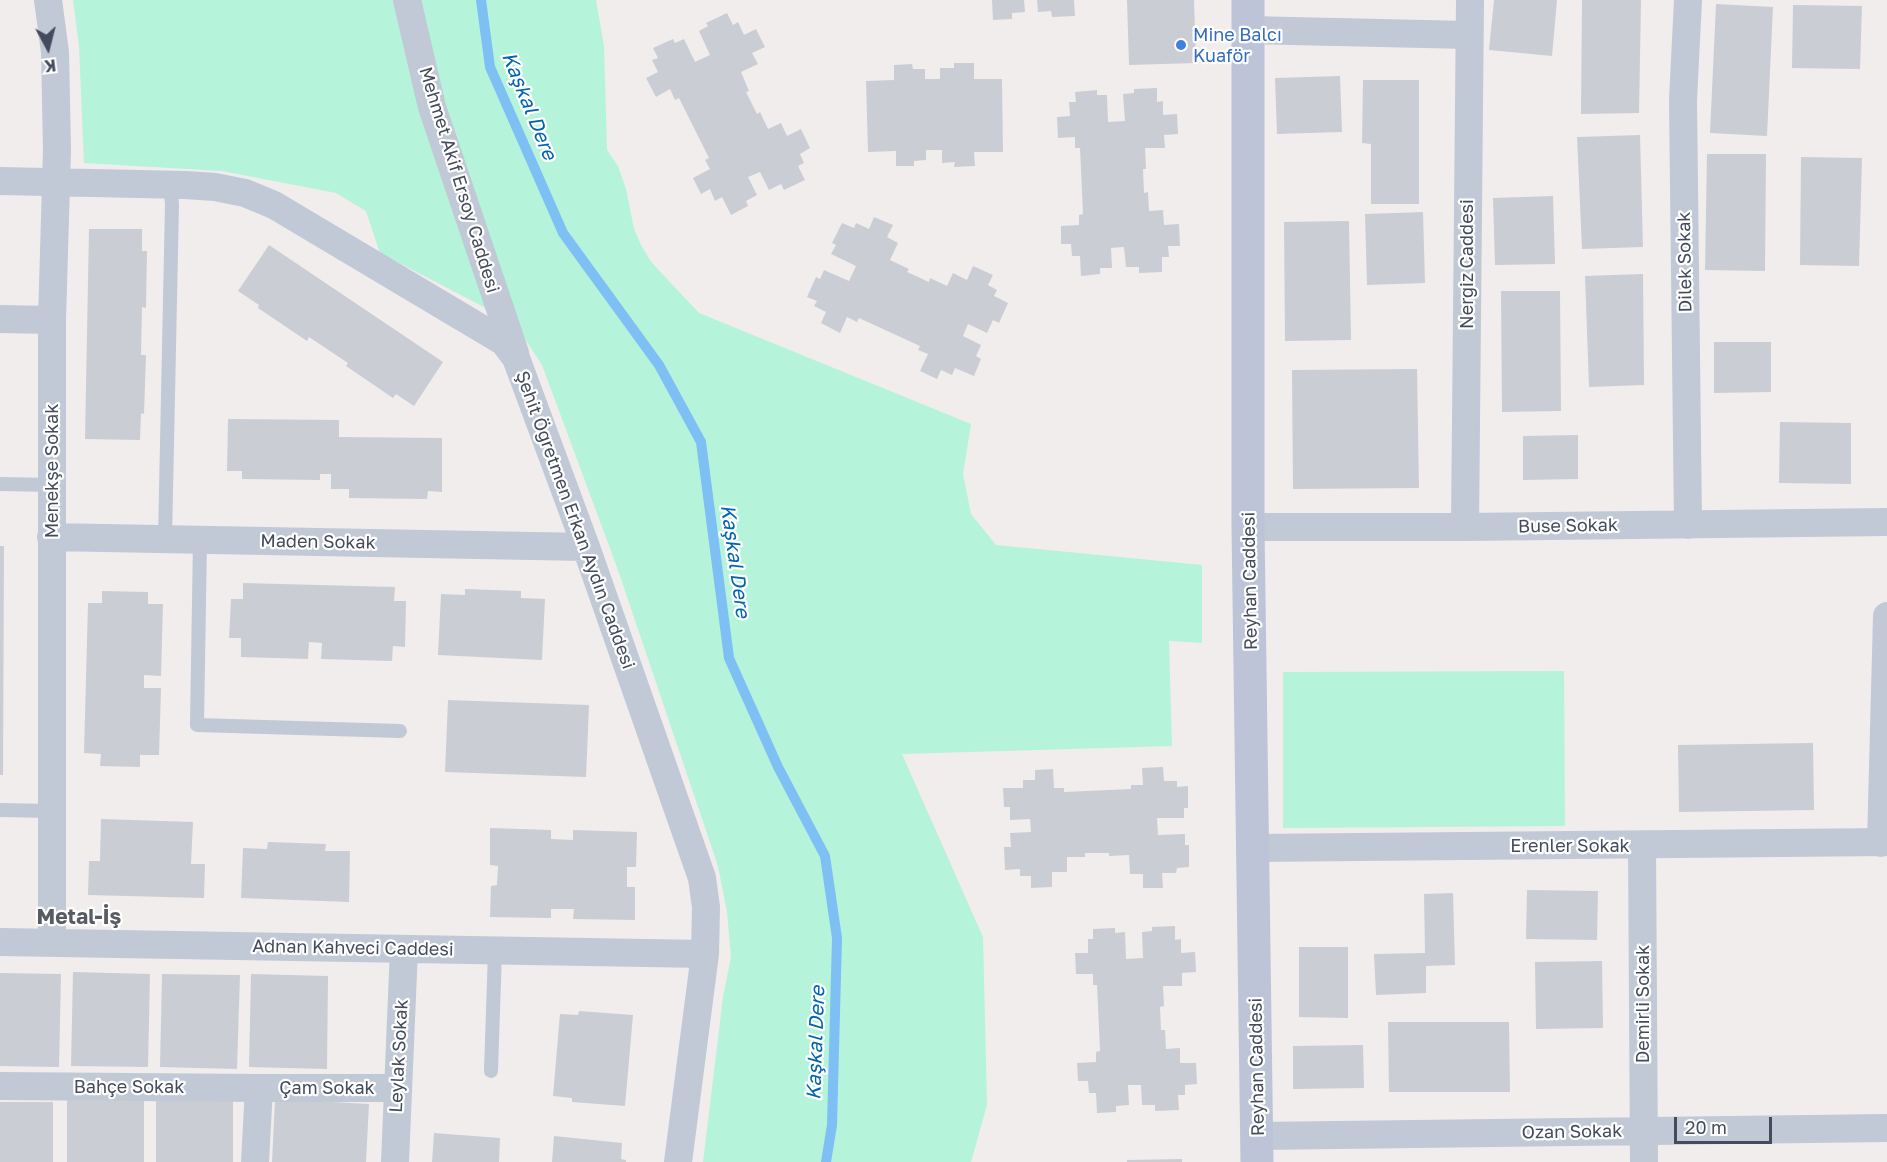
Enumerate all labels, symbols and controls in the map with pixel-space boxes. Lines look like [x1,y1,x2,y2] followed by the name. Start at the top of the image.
[18,18,78,78] north arrow
[1193,24,1282,66] place label: Mine Balcı Kuaför
[1174,38,1188,52] marker: Mine Balcı Kuaför
[497,49,561,163] water label: Kaşkal Dere
[43,55,57,76] text: K
[414,64,504,296] street label: Mehmet Akif Ersoy Caddesi
[1456,199,1478,329] street label: Nergiz Caddesi
[1673,211,1697,313] street label: Dilek Sokak
[511,368,639,672] street label: Şehit Öğretmen Erkan Aydın Caddesi
[41,404,63,538] street label: Menekşe Sokak
[715,503,755,619] water label: Kaşkal Dere
[1238,512,1262,650] street label: Reyhan Caddesi
[1518,514,1618,538] street label: Buse Sokak
[260,530,376,554] street label: Maden Sokak
[1510,835,1630,857] street label: Erenler Sokak
[37,904,121,930] district label: Metal-İş
[252,935,454,961] street label: Adnan Kahveci Caddesi
[1632,945,1654,1063] street label: Demirli Sokak
[802,986,830,1100] water label: Kaşkal Dere
[1245,998,1269,1136] street label: Reyhan Caddesi
[385,999,413,1113] street label: Leylak Sokak
[74,1076,184,1098] street label: Bahçe Sokak
[279,1077,375,1099] street label: Çam Sokak
[1677,1105,1774,1143] scale bar
[1685,1116,1727,1138] text: 20 m
[1521,1120,1623,1144] street label: Ozan Sokak

